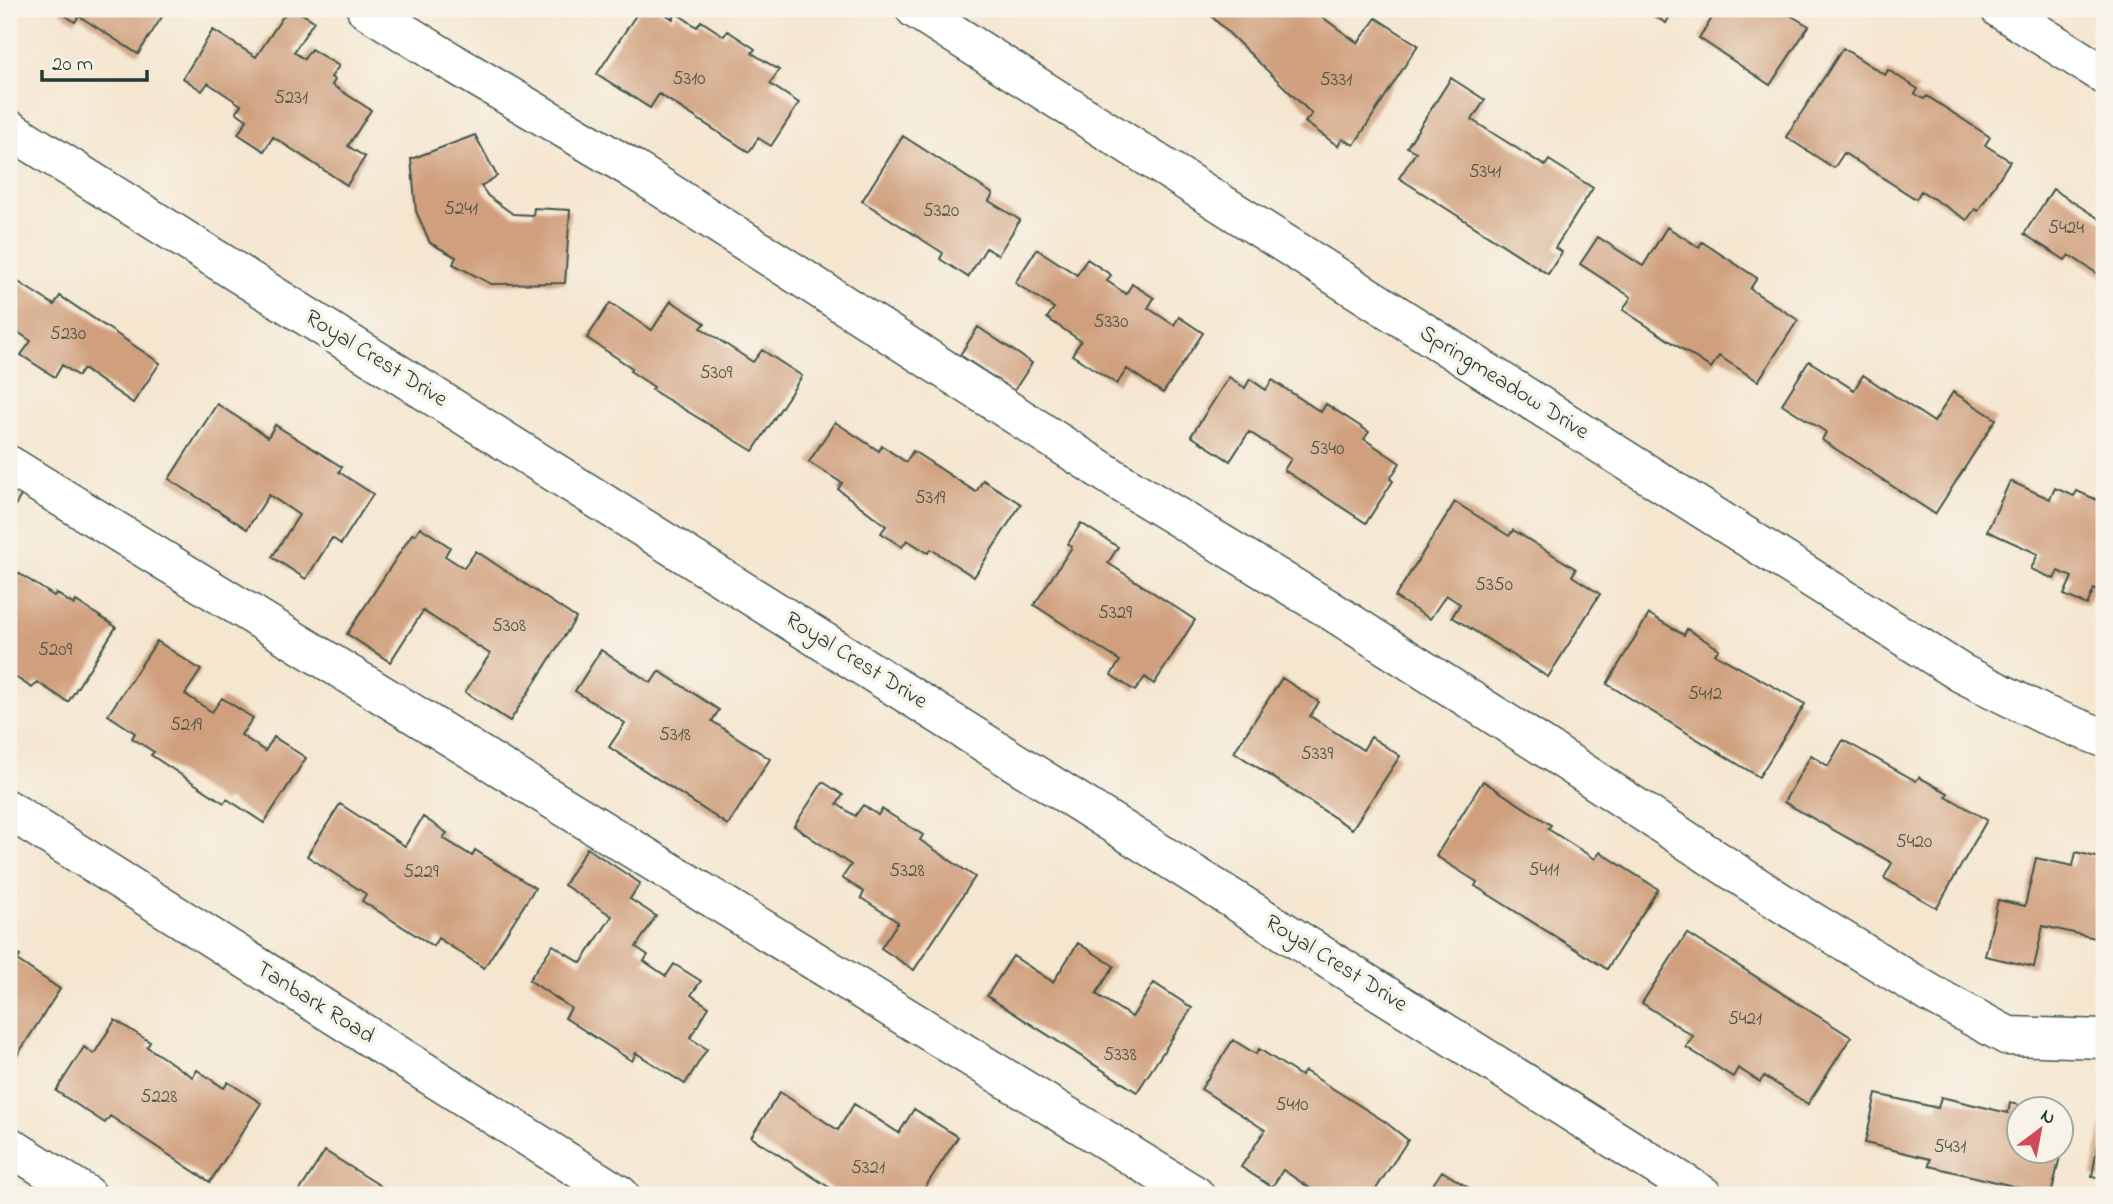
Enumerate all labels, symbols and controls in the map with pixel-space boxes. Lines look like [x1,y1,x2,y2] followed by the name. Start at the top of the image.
[42,38,147,82] scale bar
[52,50,93,80] text: 20 m
[673,66,705,93] house number: 5310
[1320,67,1352,94] house number: 5331
[274,85,308,112] house number: 5231
[1469,159,1501,186] house number: 5341
[444,196,478,223] house number: 5241
[923,198,959,225] house number: 5320
[2048,215,2084,242] house number: 5424
[297,302,454,418] street label: Royal Crest Drive
[1094,309,1128,336] house number: 5330
[1412,317,1596,450] street label: Springmeadow Drive
[50,321,86,348] house number: 5230
[700,360,733,387] house number: 5309
[1310,436,1344,463] house number: 5340
[915,485,946,512] house number: 5319
[1475,572,1513,599] house number: 5350
[1098,600,1132,627] house number: 5329
[777,604,934,720] street label: Royal Crest Drive
[492,613,526,640] house number: 5308
[38,637,72,664] house number: 5209
[1688,681,1722,708] house number: 5412
[170,712,202,739] house number: 5219
[659,722,691,749] house number: 5318
[1301,741,1333,768] house number: 5339
[1896,829,1932,856] house number: 5420
[1529,857,1559,884] house number: 5411
[889,858,925,885] house number: 5328
[403,859,439,886] house number: 5229
[1257,907,1414,1023] street label: Royal Crest Drive
[249,953,381,1053] street label: Tanbark Road
[1728,1006,1762,1033] house number: 5421
[1103,1042,1137,1069] house number: 5338
[141,1084,177,1111] house number: 5228
[1276,1092,1308,1119] house number: 5410
[2004,1096,2074,1166] north arrow
[2035,1103,2060,1133] text: N
[1934,1134,1966,1161] house number: 5431
[851,1155,885,1182] house number: 5321

